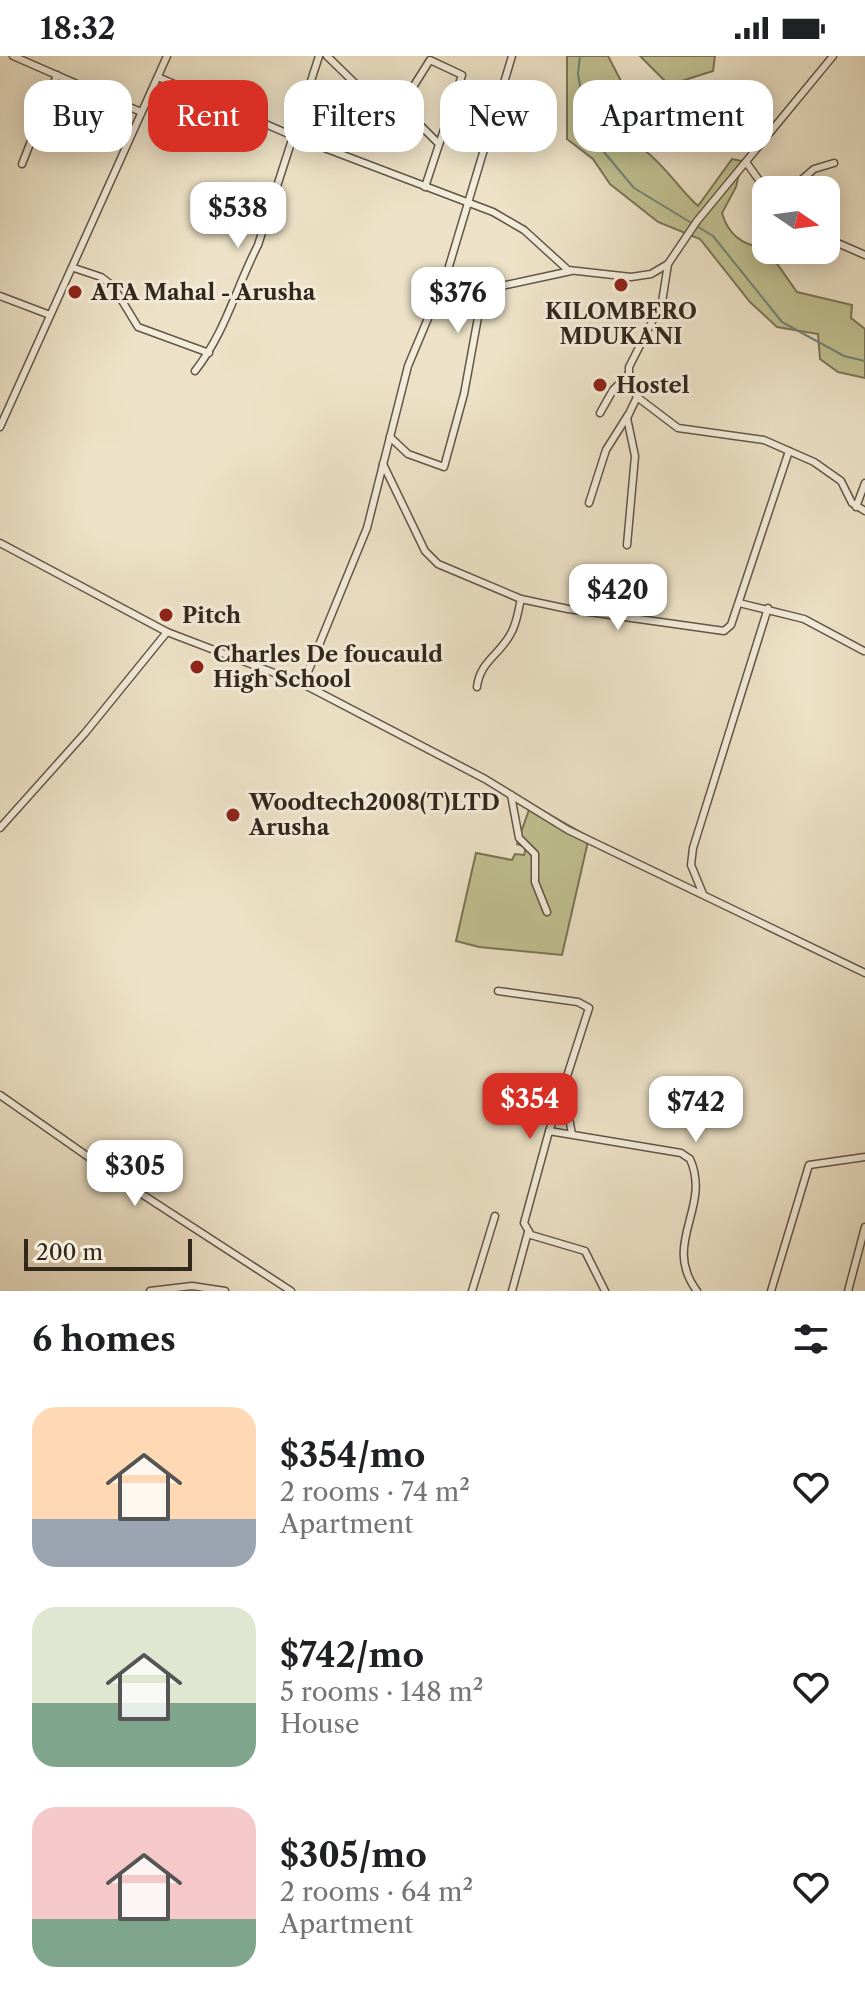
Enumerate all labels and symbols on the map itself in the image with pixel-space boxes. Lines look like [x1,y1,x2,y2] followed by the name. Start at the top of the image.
[752,176,840,264] north arrow
[191,182,285,250] pin: $538
[411,267,505,335] pin: $376
[612,276,630,294] marker: KILOMBERO MDUKANI
[90,279,316,306] place label: ATA Mahal - Arusha
[66,283,84,301] marker: ATA Mahal - Arusha
[545,298,697,350] place label: KILOMBERO MDUKANI
[616,372,690,399] place label: Hostel
[591,376,609,394] marker: Hostel
[571,564,665,632] pin: $420
[182,602,241,629] place label: Pitch
[157,606,175,624] marker: Pitch
[213,641,443,693] place label: Charles De foucauld High School
[188,658,206,676] marker: Charles De foucauld High School
[248,789,500,841] place label: Woodtech2008(T)LTD Arusha
[224,806,242,824] marker: Woodtech2008(T)LTD Arusha
[483,1073,577,1141] pin: $354
[649,1076,743,1144] pin: $742
[88,1140,182,1208] pin: $305
[24,1235,192,1271] scale bar

